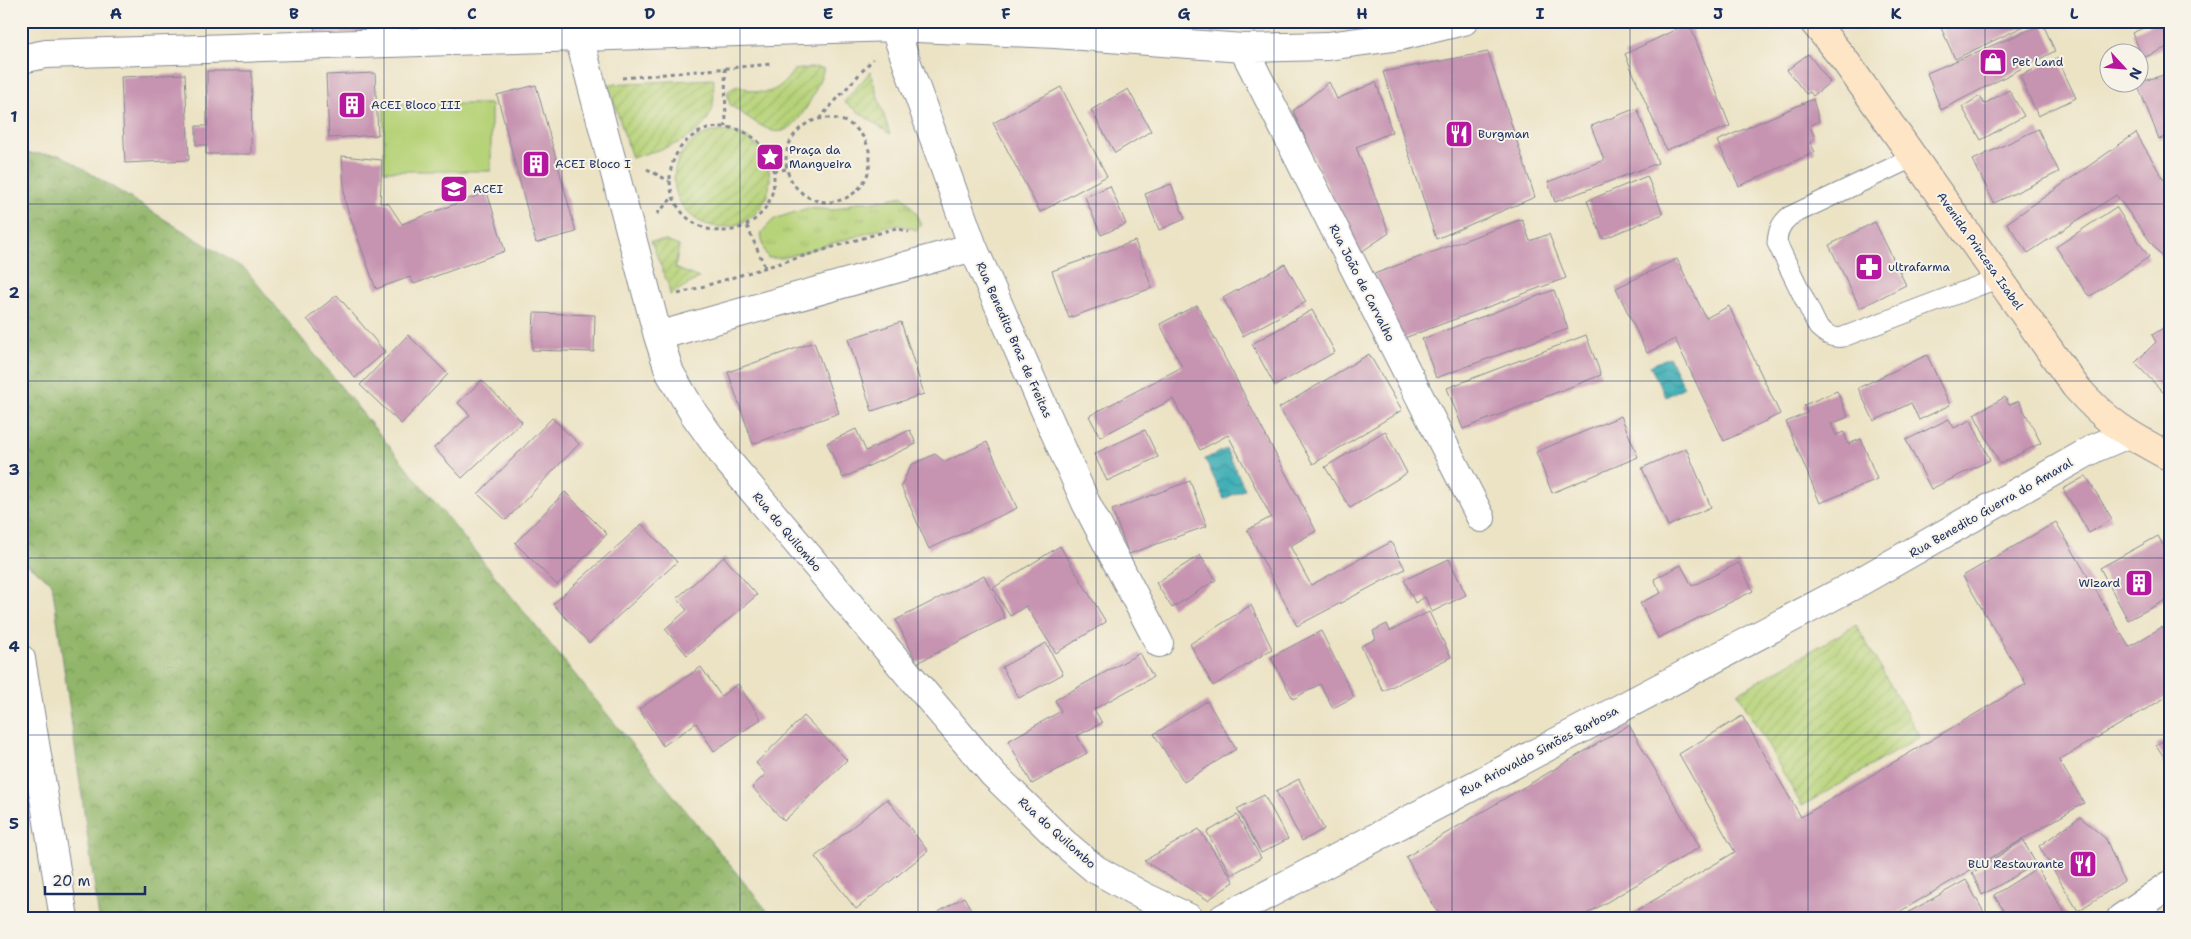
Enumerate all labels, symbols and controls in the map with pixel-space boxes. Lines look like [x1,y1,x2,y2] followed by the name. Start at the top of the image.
[110,3,122,24] text: A
[289,3,299,24] text: B
[467,3,477,24] text: C
[644,3,656,24] text: D
[823,3,833,24] text: E
[1001,3,1011,24] text: F
[1178,3,1191,24] text: G
[1356,3,1368,24] text: H
[1536,3,1545,24] text: I
[1713,3,1723,24] text: J
[1891,3,1902,24] text: K
[2070,3,2079,24] text: L
[2098,42,2148,92] north arrow
[1978,47,2008,77] shop icon: Pet Land
[2012,54,2064,70] place label: Pet Land
[2125,65,2146,83] text: N
[337,90,367,120] building icon: ACEI Bloco III
[371,97,461,113] place label: ACEI Bloco III
[10,106,18,127] text: 1
[1444,119,1474,149] restaurant icon: Burgman
[1478,126,1529,142] place label: Burgman
[755,142,785,172] place icon: Praça da Mangueira
[789,142,852,172] place label: Praça da Mangueira
[521,149,551,179] building icon: ACEI Bloco I
[555,156,631,172] place label: ACEI Bloco I
[439,174,469,204] school or university icon: ACEI
[473,181,503,197] place label: ACEI
[1933,189,2027,313] street label: Avenida Princesa Isabel
[1325,222,1399,344] street label: Rua João de Carvalho
[1854,252,1884,282] pharmacy icon: ultrafarma
[972,259,1056,421] street label: Rua Benedito Braz de Freitas
[1888,259,1951,275] place label: ultrafarma
[8,282,20,303] text: 2
[1906,454,2076,561] street label: Rua Benedito Guerra do Amaral
[8,459,20,480] text: 3
[749,489,825,575] street label: Rua do Quilombo
[2124,568,2154,598] building icon: Wizard
[2078,575,2120,591] place label: Wizard
[8,636,20,657] text: 4
[1457,702,1622,800] street label: Rua Ariovaldo Simões Barbosa
[1015,794,1099,872] street label: Rua do Quilombo
[9,813,19,834] text: 5
[2068,849,2098,879] restaurant icon: BLU Restaurante
[1968,856,2064,872] place label: BLU Restaurante
[45,864,145,896] scale bar
[52,871,91,891] text: 20 m

